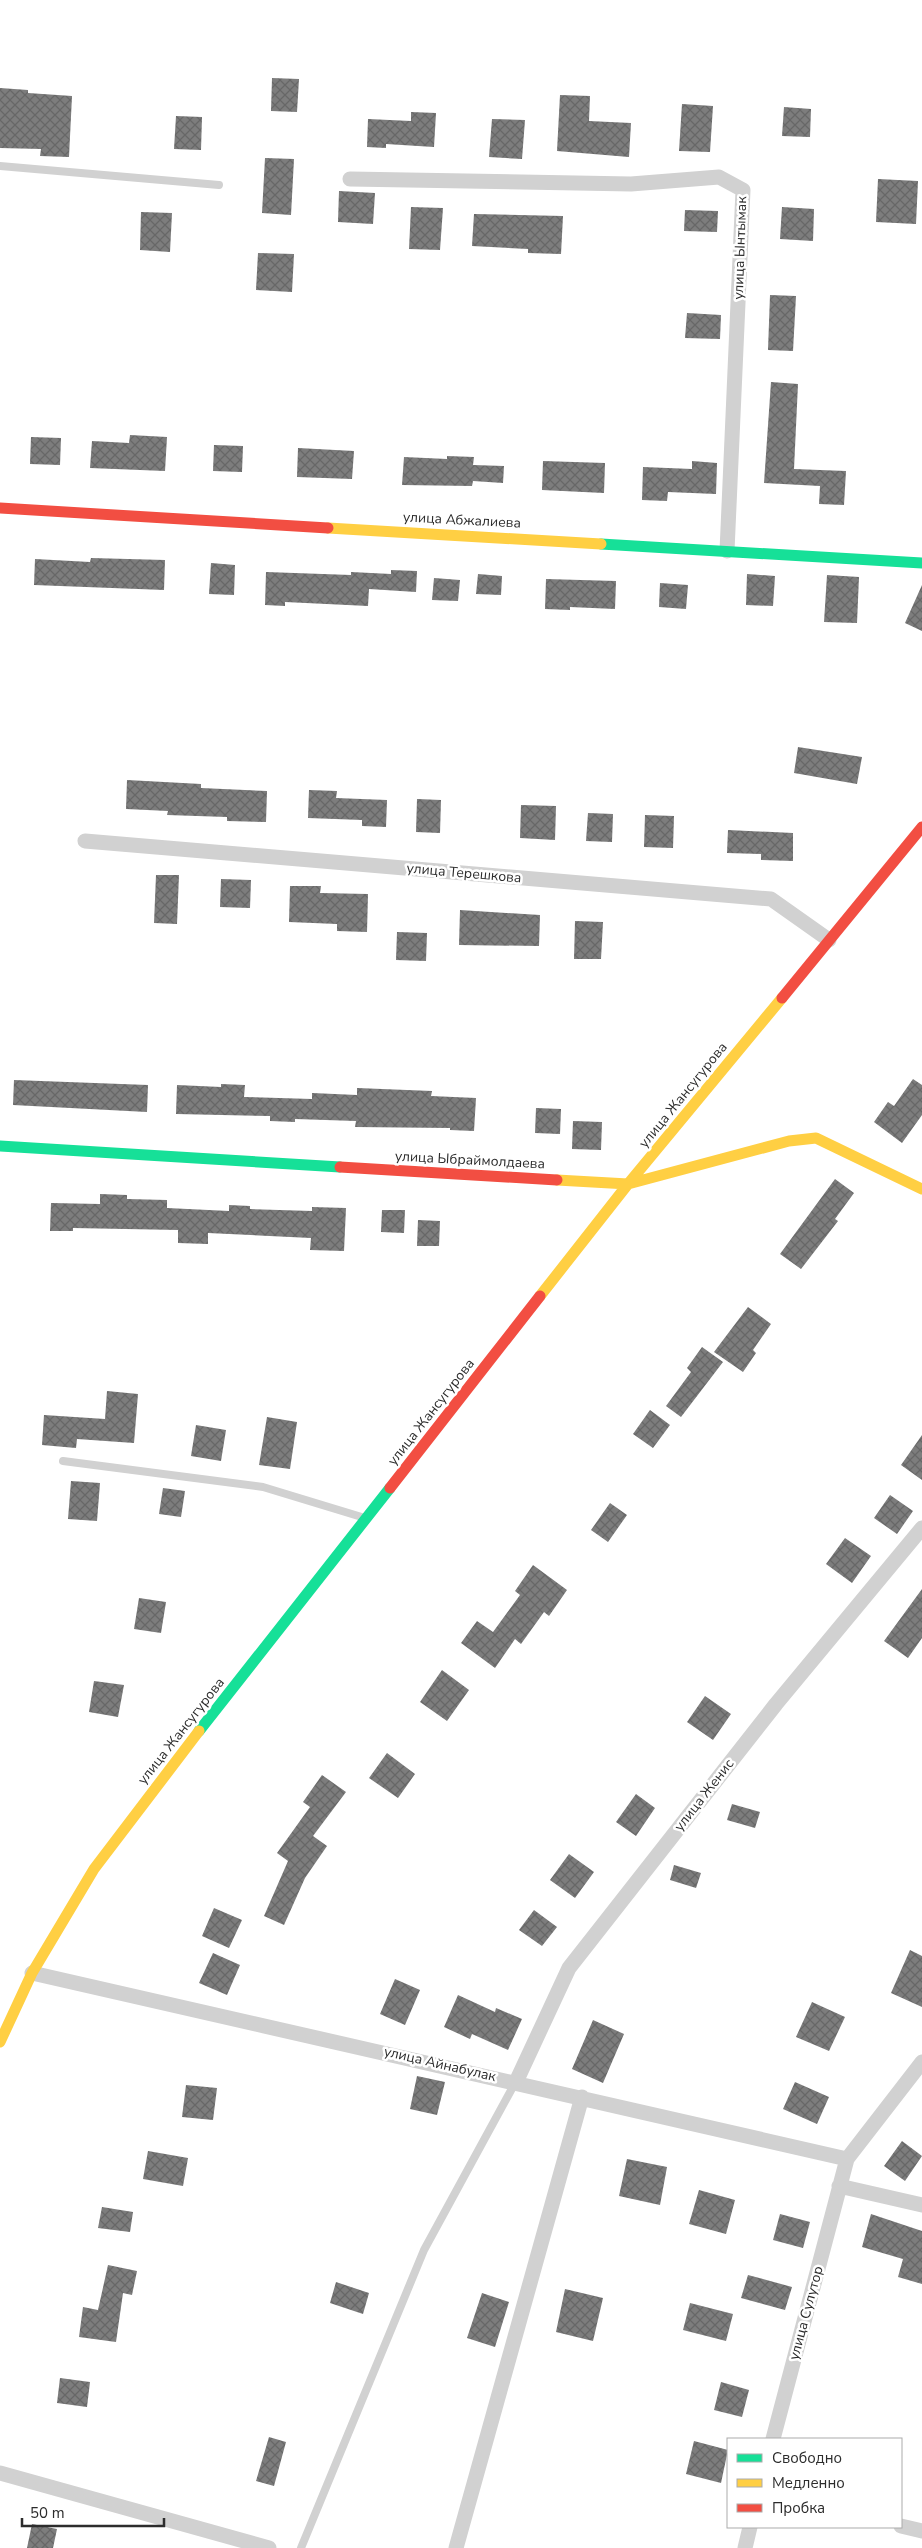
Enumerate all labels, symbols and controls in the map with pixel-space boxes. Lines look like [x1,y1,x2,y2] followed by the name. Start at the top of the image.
[729,195,751,300] street label: улица Ынтымак
[403,507,521,533] street label: улица Абжалиева
[406,859,522,887] street label: улица Терешкова
[634,1038,732,1152] street label: улица Жансугурова
[394,1147,546,1173] street label: улица Ыбраймолдаева
[383,1355,479,1469] street label: улица Жансугурова
[133,1674,229,1788] street label: улица Жансугурова
[670,1755,738,1835] street label: улица Женис
[382,2042,499,2086] street label: улица Айнабулак
[784,2264,828,2362] street label: улица Сулутор
[727,2438,902,2528] legend
[772,2448,842,2468] text: Свободно
[772,2473,845,2493] text: Медленно
[22,2496,165,2528] scale bar
[772,2498,825,2518] text: Пробка
[30,2503,65,2523] text: 50 m

